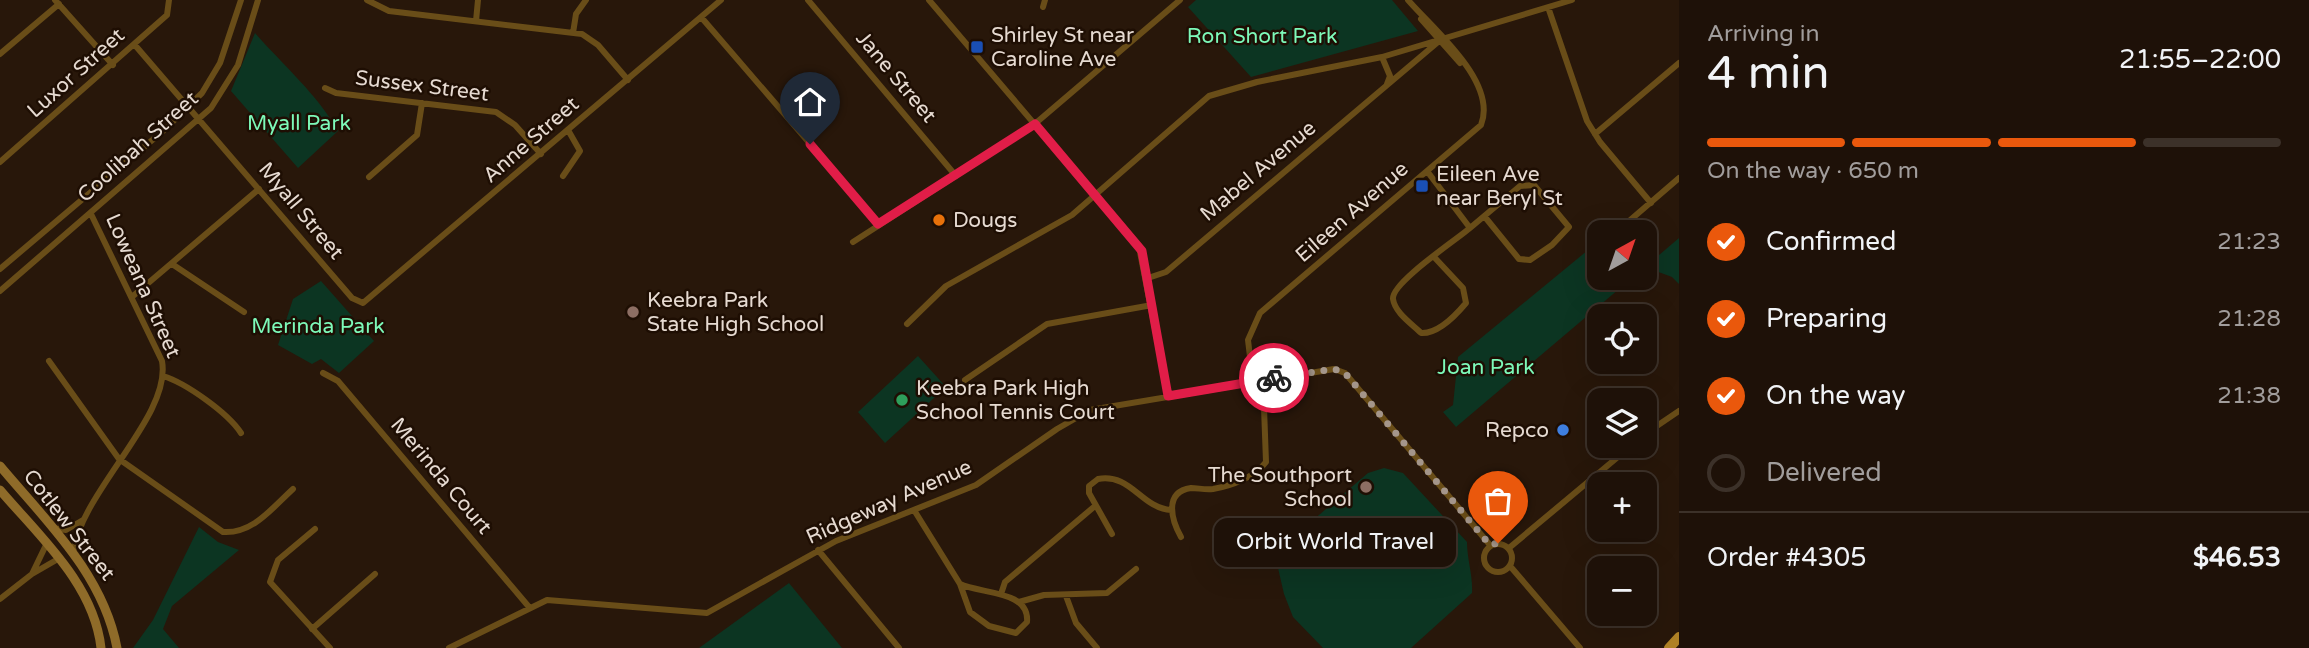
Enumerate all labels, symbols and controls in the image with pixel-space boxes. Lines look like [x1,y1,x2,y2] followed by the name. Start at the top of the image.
[1707,20,1820,48] text: Arriving in
[22,23,130,123] street label: Luxor Street
[991,23,1134,72] place label: Shirley St near Caroline Ave
[1187,24,1337,49] park label: Ron Short Park
[851,26,941,128] street label: Jane Street
[969,39,985,55] marker: Shirley St near Caroline Ave
[2119,44,2281,75] text: 21:55–22:00
[1707,46,1830,101] text: 4 min
[354,65,490,107] street label: Sussex Street
[780,72,840,144] pin
[791,83,829,121] icon: home
[73,86,203,208] street label: Coolibah Street
[478,92,584,188] street label: Anne Street
[247,111,351,136] park label: Myall Park
[1195,115,1321,227] street label: Mabel Avenue
[1291,156,1414,268] street label: Eileen Avenue
[253,157,349,265] street label: Myall Street
[1707,157,1919,185] text: On the way · 650 m
[1436,162,1563,211] place label: Eileen Ave near Beryl St
[1414,178,1430,194] marker: Eileen Ave near Beryl St
[953,208,1017,233] place label: Dougs
[100,210,186,362] street label: Loweana Street
[931,212,947,228] marker: Dougs
[1587,220,1657,290] north arrow
[1587,220,1657,626] map controls
[1707,223,1745,261] icon: check
[1766,226,1896,257] text: Confirmed
[2217,228,2281,256] text: 21:23
[647,288,824,337] place label: Keebra Park State High School
[1707,300,1745,338] icon: check
[1766,303,1887,334] text: Preparing
[625,304,641,320] marker: Keebra Park State High School
[1587,304,1657,374] button: locate
[2217,305,2281,333] text: 21:28
[251,314,385,339] park label: Merinda Park
[1239,343,1309,413] courier
[1437,355,1535,380] park label: Joan Park
[1255,359,1293,397] icon: bike
[916,376,1115,425] place label: Keebra Park High School Tennis Court
[1707,377,1745,415] icon: check
[1766,380,1906,411] text: On the way
[2217,382,2281,410] text: 21:38
[1587,388,1657,458] button: layers
[894,392,910,408] marker: Keebra Park High School Tennis Court
[385,413,497,539] street label: Merinda Court
[1485,418,1549,443] place label: Repco
[1555,422,1571,438] marker: Repco
[802,454,976,550] street label: Ridgeway Avenue
[1766,457,1882,488] text: Delivered
[1208,463,1352,512] place label: The Southport School
[18,464,120,586] street label: Cotlew Street
[1468,471,1528,543] pin
[1587,472,1657,542] button: +
[1358,479,1374,495] marker: The Southport School
[1479,482,1517,520] icon: bag
[1214,518,1456,568] callout: Orbit World Travel
[1236,528,1434,556] text: Orbit World Travel
[1707,542,1867,573] text: Order #4305
[2193,542,2281,573] text: $46.53
[1587,556,1657,626] button: −

